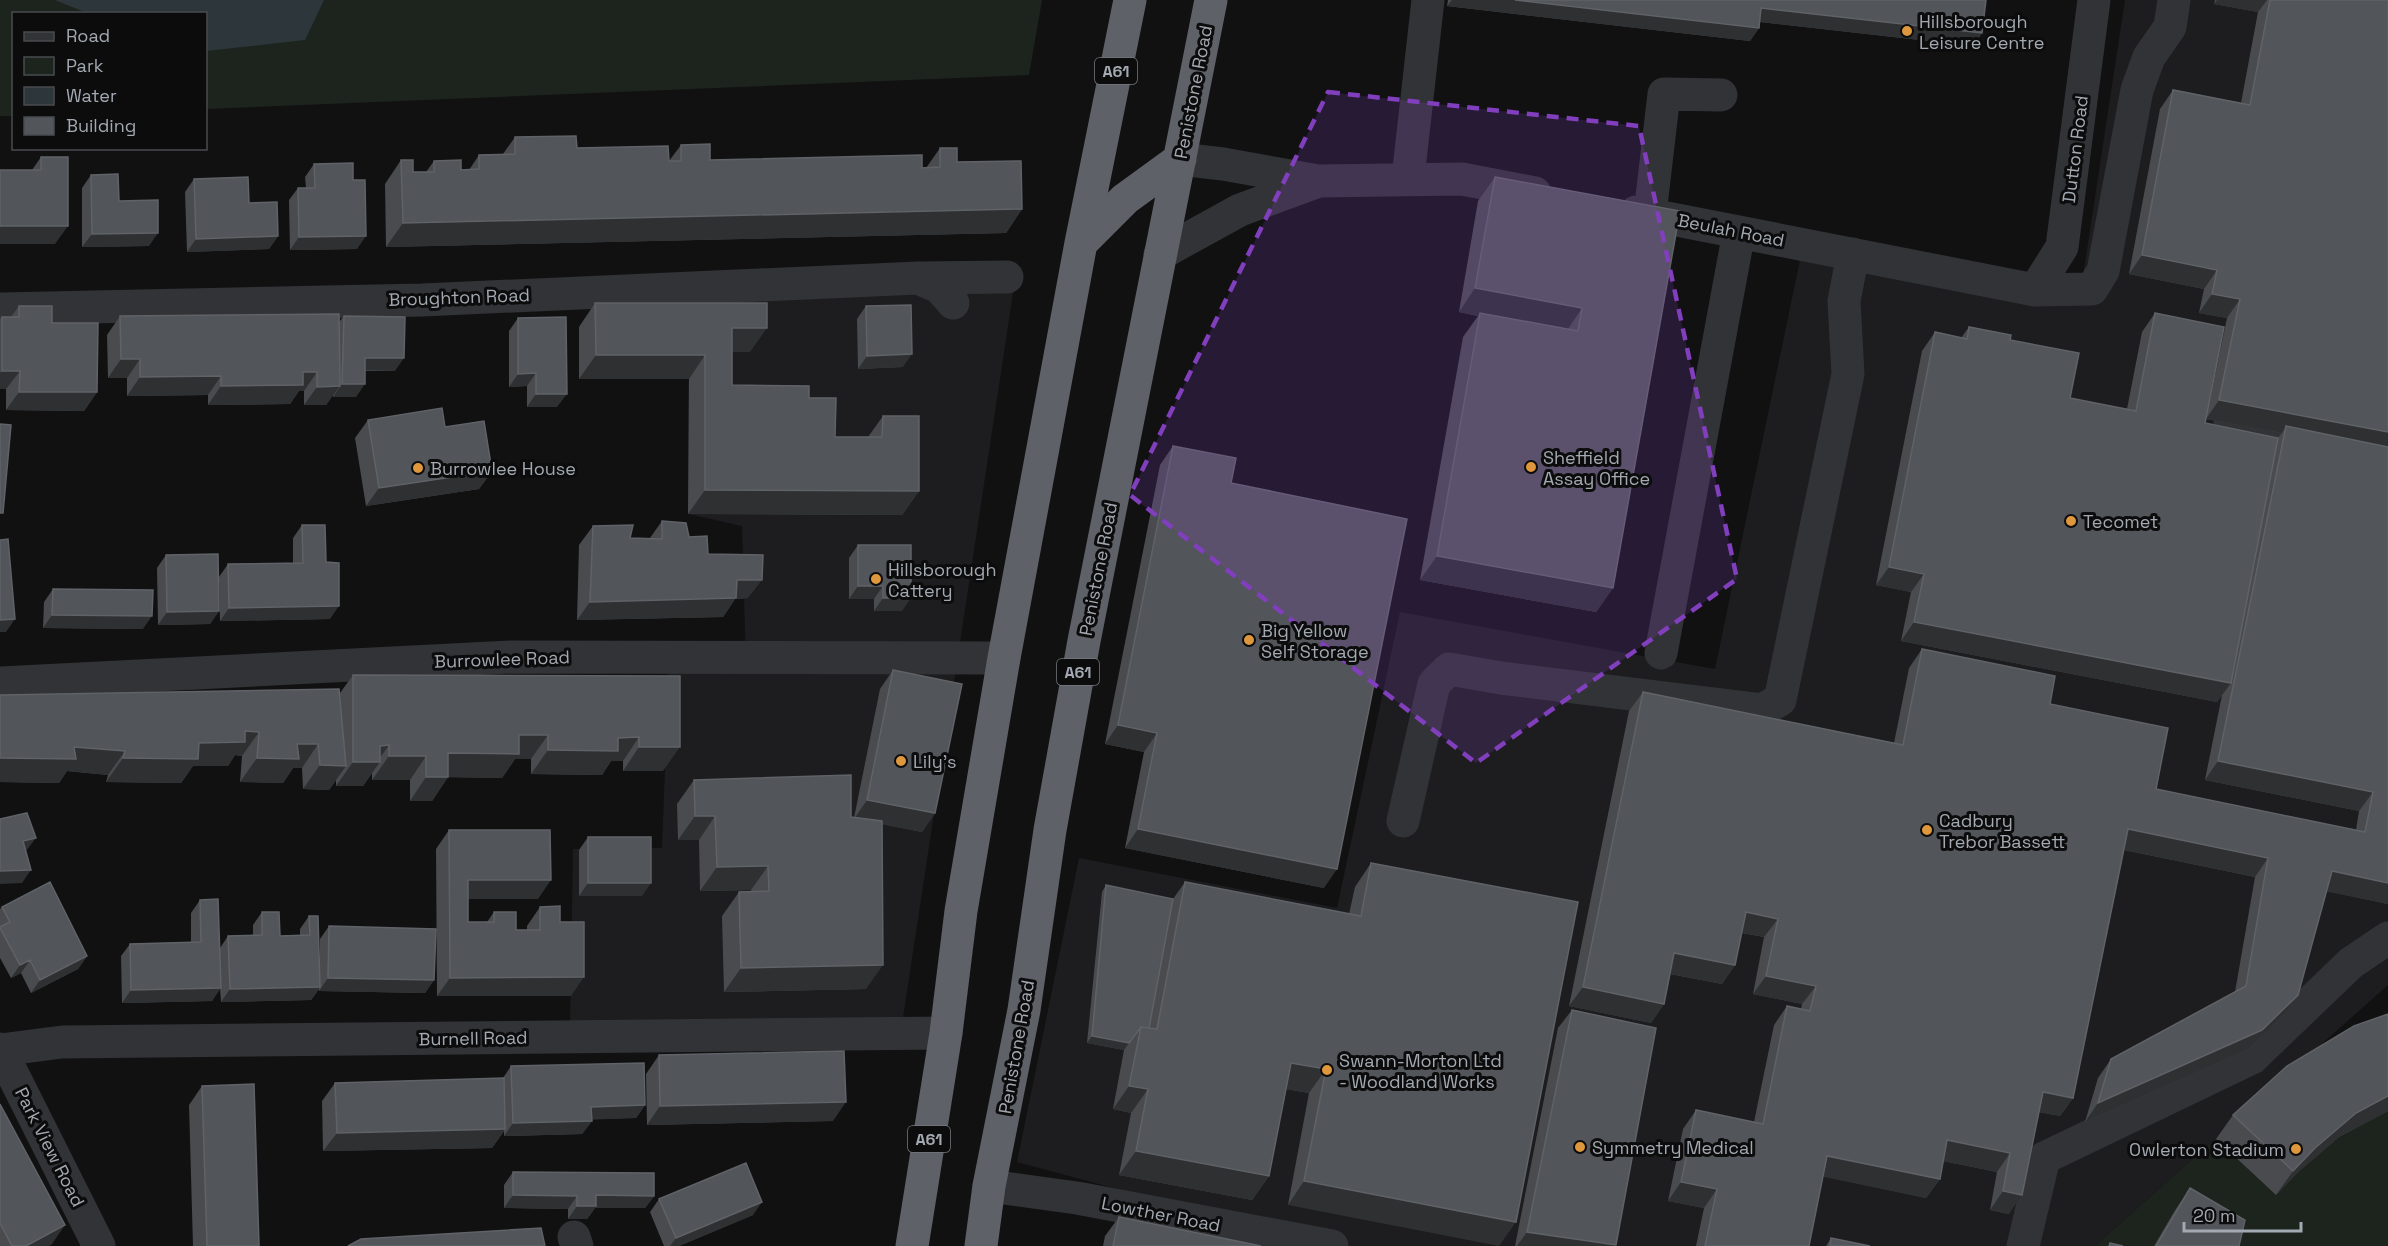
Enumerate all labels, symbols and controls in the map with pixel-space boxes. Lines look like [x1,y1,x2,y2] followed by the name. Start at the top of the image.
[1919,10,2044,54] place label: Hillsborough Leisure Centre
[12,12,207,150] legend
[1169,23,1217,161] street label: Penistone Road
[66,24,110,47] text: Road
[1900,24,1914,38] marker: Hillsborough Leisure Centre
[66,54,104,77] text: Park
[1095,58,1137,84] road number: A61
[66,84,117,107] text: Water
[2057,94,2093,204] street label: Dutton Road
[66,114,136,137] text: Building
[1676,208,1786,252] street label: Beulah Road
[388,283,530,311] street label: Broughton Road
[1543,446,1650,490] place label: Sheffield Assay Office
[430,457,576,480] place label: Burrowlee House
[1524,460,1538,474] marker: Sheffield Assay Office
[411,461,425,475] marker: Burrowlee House
[1074,500,1122,638] street label: Penistone Road
[2083,510,2158,533] place label: Tecomet
[2064,514,2078,528] marker: Tecomet
[888,558,996,602] place label: Hillsborough Cattery
[869,572,883,586] marker: Hillsborough Cattery
[1261,619,1369,663] place label: Big Yellow Self Storage
[1242,633,1256,647] marker: Big Yellow Self Storage
[434,645,570,673] street label: Burrowlee Road
[1057,659,1099,685] road number: A61
[913,750,957,773] place label: Lily’s
[894,754,908,768] marker: Lily’s
[1939,809,2065,853] place label: Cadbury Trebor Bassett
[1920,823,1934,837] marker: Cadbury Trebor Bassett
[993,978,1039,1116] street label: Penistone Road
[418,1026,528,1050] street label: Burnell Road
[1339,1049,1502,1093] place label: Swann-Morton Ltd - Woodland Works
[1320,1063,1334,1077] marker: Swann-Morton Ltd - Woodland Works
[10,1083,90,1211] street label: Park View Road
[908,1126,950,1152] road number: A61
[1592,1136,1754,1159] place label: Symmetry Medical
[2129,1138,2284,1161] place label: Owlerton Stadium
[1573,1140,1587,1154] marker: Symmetry Medical
[2289,1142,2303,1156] marker: Owlerton Stadium
[1100,1191,1222,1237] street label: Lowther Road
[2184,1195,2301,1233] scale bar
[2193,1204,2236,1227] text: 20 m

